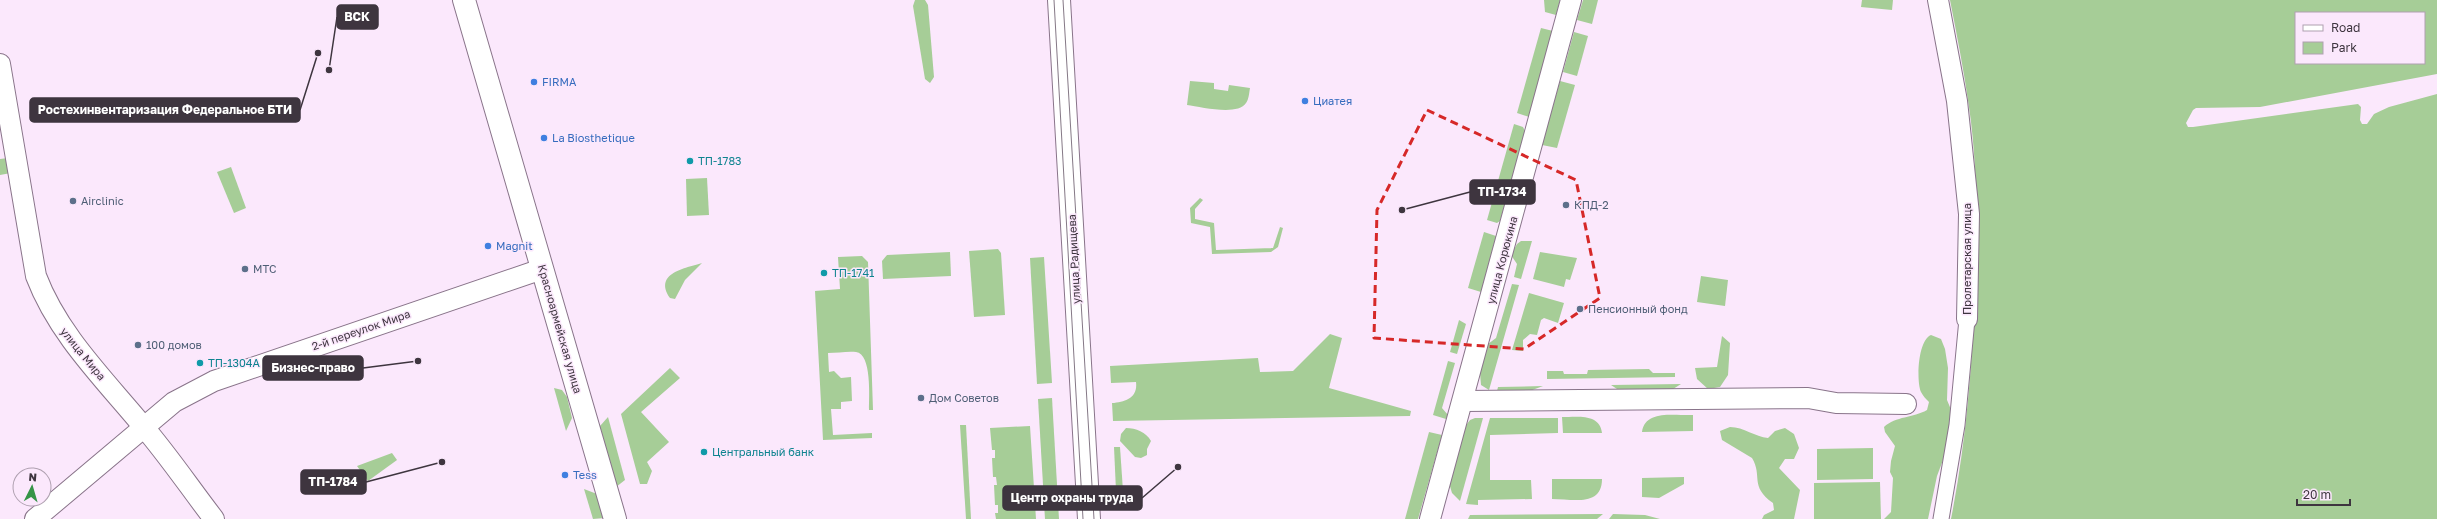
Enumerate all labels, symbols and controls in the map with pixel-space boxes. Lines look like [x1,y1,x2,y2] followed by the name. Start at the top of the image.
[337,5,378,29] callout: ВСК
[344,9,370,24] text: ВСК
[2295,12,2425,64] legend
[2331,20,2360,35] text: Road
[2331,40,2357,55] text: Park
[542,75,577,88] place label: FIRMA
[529,77,539,87] marker: FIRMA
[1313,94,1352,107] place label: Циатея
[1300,96,1310,106] marker: Циатея
[30,98,300,122] callout: Ростехинвентаризация Федеральное БТИ
[38,102,292,117] text: Ростехинвентаризация Федеральное БТИ
[552,131,635,144] place label: La Biosthetique
[539,133,549,143] marker: La Biosthetique
[698,154,742,167] place label: ТП-1783
[685,156,695,166] marker: ТП-1783
[1470,180,1535,204] callout: ТП-1734
[1478,184,1527,199] text: ТП-1734
[81,194,124,207] place label: Airclinic
[68,196,78,206] marker: Airclinic
[1574,198,1609,211] place label: КПД-2
[1561,200,1571,210] marker: КПД-2
[1960,203,1973,315] street label: Пролетарская улица
[1065,214,1082,304] street label: улица Радищева
[1484,215,1519,305] street label: улица Корюкина
[496,239,533,252] place label: Magnit
[483,241,493,251] marker: Magnit
[253,262,277,275] place label: МТС
[536,263,585,395] street label: Красноармейская улица
[240,264,250,274] marker: МТС
[832,266,874,279] place label: ТП-1741
[819,268,829,278] marker: ТП-1741
[1588,302,1688,315] place label: Пенсионный фонд
[1575,304,1585,314] marker: Пенсионный фонд
[310,307,412,352] street label: 2-й переулок Мира
[58,325,109,383] street label: улица Мира
[146,338,202,351] place label: 100 домов
[133,340,143,350] marker: 100 домов
[208,356,261,369] place label: ТП-1304А
[263,356,363,380] callout: Бизнес-право
[195,358,205,368] marker: ТП-1304А
[271,360,355,375] text: Бизнес-право
[929,391,999,404] place label: Дом Советов
[916,393,926,403] marker: Дом Советов
[712,445,815,458] place label: Центральный банк
[699,447,709,457] marker: Центральный банк
[12,467,52,507] north arrow
[573,468,597,481] place label: Tess
[28,470,38,483] text: N
[301,470,366,494] callout: ТП-1784
[560,470,570,480] marker: Tess
[308,474,358,489] text: ТП-1784
[2297,481,2350,507] scale bar
[1003,486,1142,510] callout: Центр охраны труда
[2303,487,2331,502] text: 20 m
[1011,490,1133,505] text: Центр охраны труда

